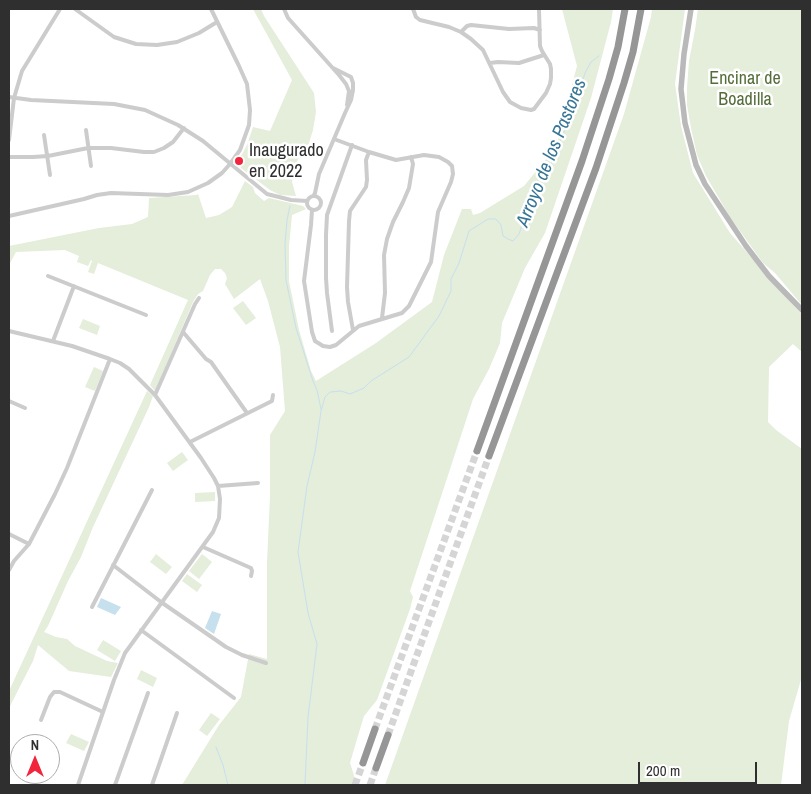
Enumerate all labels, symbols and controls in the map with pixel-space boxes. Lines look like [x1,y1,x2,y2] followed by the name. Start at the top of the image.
[709,68,781,110] park label: Encinar de Boadilla
[512,76,592,230] water label: Arroyo de los Pastores
[249,140,324,182] place label: Inaugurado en 2022
[233,155,245,167] marker: Inaugurado en 2022
[10,734,60,784] north arrow
[31,736,39,754] text: N
[641,752,760,784] scale bar
[646,760,680,781] text: 200 m

